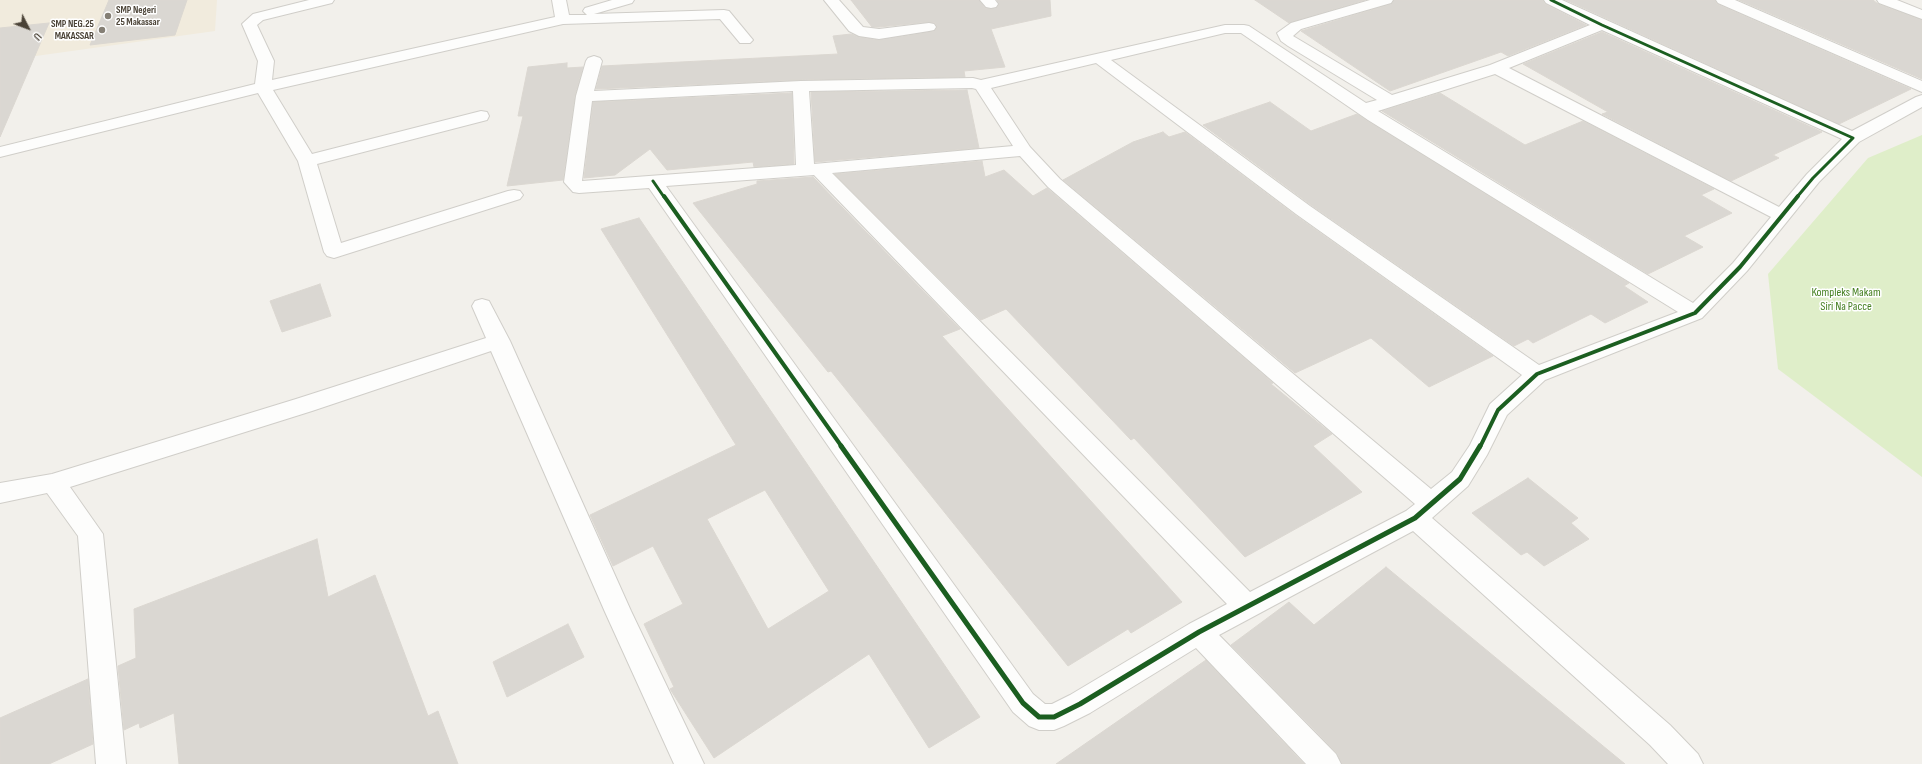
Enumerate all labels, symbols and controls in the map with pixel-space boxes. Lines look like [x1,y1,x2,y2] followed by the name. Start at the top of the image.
[116,4,160,28] place label: SMP Negeri 25 Makassar
[8,8,48,48] north arrow
[103,11,113,21] marker: SMP Negeri 25 Makassar
[51,18,94,42] place label: SMP NEG.25 MAKASSAR
[97,25,107,35] marker: SMP NEG.25 MAKASSAR
[31,30,44,43] text: U
[1811,286,1881,314] park label: Kompleks Makam Siri Na Pacce

